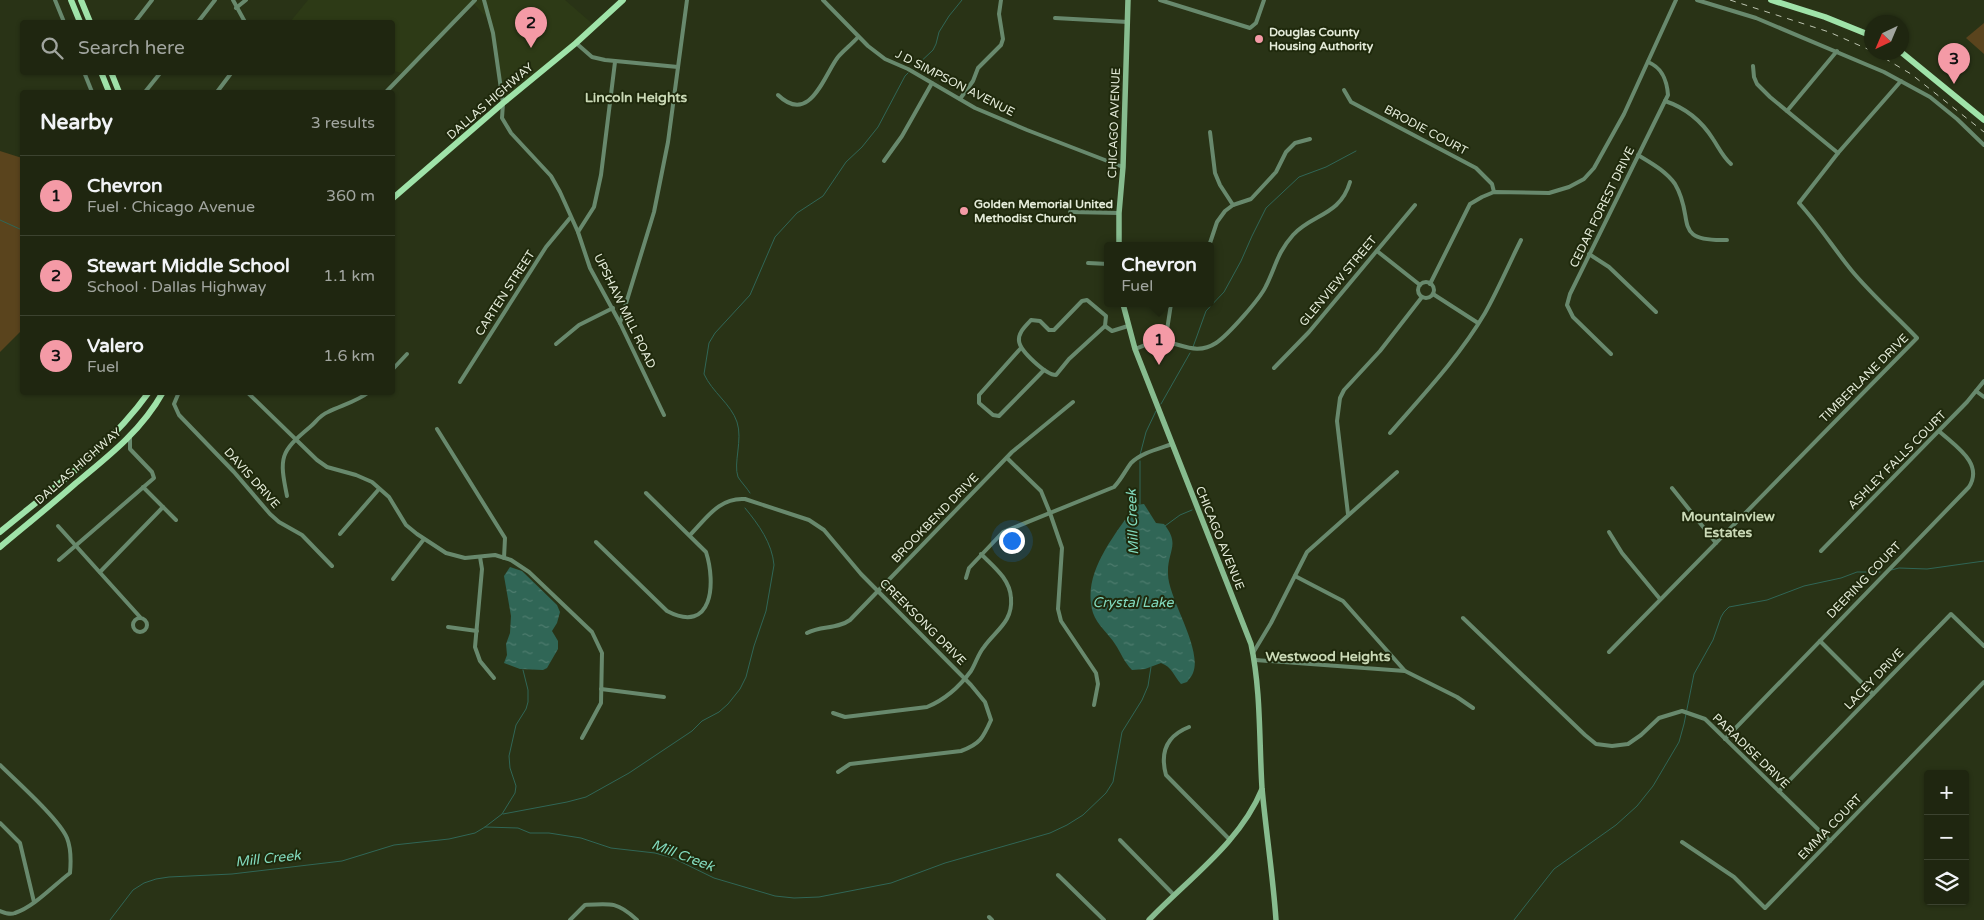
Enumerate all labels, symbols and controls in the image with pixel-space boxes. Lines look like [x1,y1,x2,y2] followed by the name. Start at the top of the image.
[515,7,547,48] pin: 2
[1864,15,1909,60] north arrow
[20,20,395,75] search box
[1269,25,1374,54] place label: Douglas County Housing Authority
[1253,33,1265,45] marker: Douglas County Housing Authority
[38,34,66,62] icon: search
[78,37,185,59] text: Search here
[1938,43,1970,84] pin: 3
[893,47,1017,119] street label: J D SIMPSON AVENUE
[444,60,536,142] street label: DALLAS HIGHWAY
[1105,67,1123,179] street label: CHICAGO AVENUE
[585,89,688,106] district label: Lincoln Heights
[1382,102,1471,158] street label: BRODIE COURT
[40,110,113,135] text: Nearby
[311,113,375,133] text: 3 results
[1567,144,1638,270] street label: CEDAR FOREST DRIVE
[87,175,163,197] text: Chevron
[51,186,61,206] text: 1
[326,186,375,206] text: 360 m
[87,197,255,217] text: Fuel · Chicago Avenue
[974,197,1113,225] place label: Golden Memorial United Methodist Church
[958,205,970,217] marker: Golden Memorial United Methodist Church
[1296,233,1380,329] street label: GLENVIEW STREET
[1104,242,1214,307] popup
[472,247,538,338] street label: CARTEN STREET
[591,251,659,371] street label: UPSHAW MILL ROAD
[1121,254,1197,276] text: Chevron
[87,255,290,277] text: Stewart Middle School
[51,266,61,286] text: 2
[323,266,375,286] text: 1.1 km
[1121,276,1153,296] text: Fuel
[87,277,266,297] text: School · Dallas Highway
[1143,324,1175,365] pin: 1
[1817,330,1912,425] street label: TIMBERLANE DRIVE
[87,335,144,357] text: Valero
[51,346,61,366] text: 3
[323,346,375,366] text: 1.6 km
[87,357,119,377] text: Fuel
[1845,407,1950,512] street label: ASHLEY FALLS COURT
[32,425,124,507] street label: DALLAS HIGHWAY
[221,445,283,511] street label: DAVIS DRIVE
[889,470,982,566] street label: BROOKBEND DRIVE
[1193,484,1247,592] street label: CHICAGO AVENUE
[1123,487,1142,555] water label: Mill Creek
[1681,508,1775,541] district label: Mountainview Estates
[999,528,1025,554] your location
[1824,538,1905,621] street label: DEERING COURT
[877,576,969,668] street label: CREEKSONG DRIVE
[1093,594,1175,611] water label: Crystal Lake
[1841,645,1907,712] street label: LACEY DRIVE
[1266,648,1391,665] district label: Westwood Heights
[1710,711,1793,792] street label: PARADISE DRIVE
[1924,770,1969,905] map controls
[1924,770,1969,815] button: +
[1795,791,1865,863] street label: EMMA COURT
[1924,815,1969,860] button: −
[649,836,718,876] water label: Mill Creek
[234,846,303,870] water label: Mill Creek
[1924,860,1969,905] button: layers

